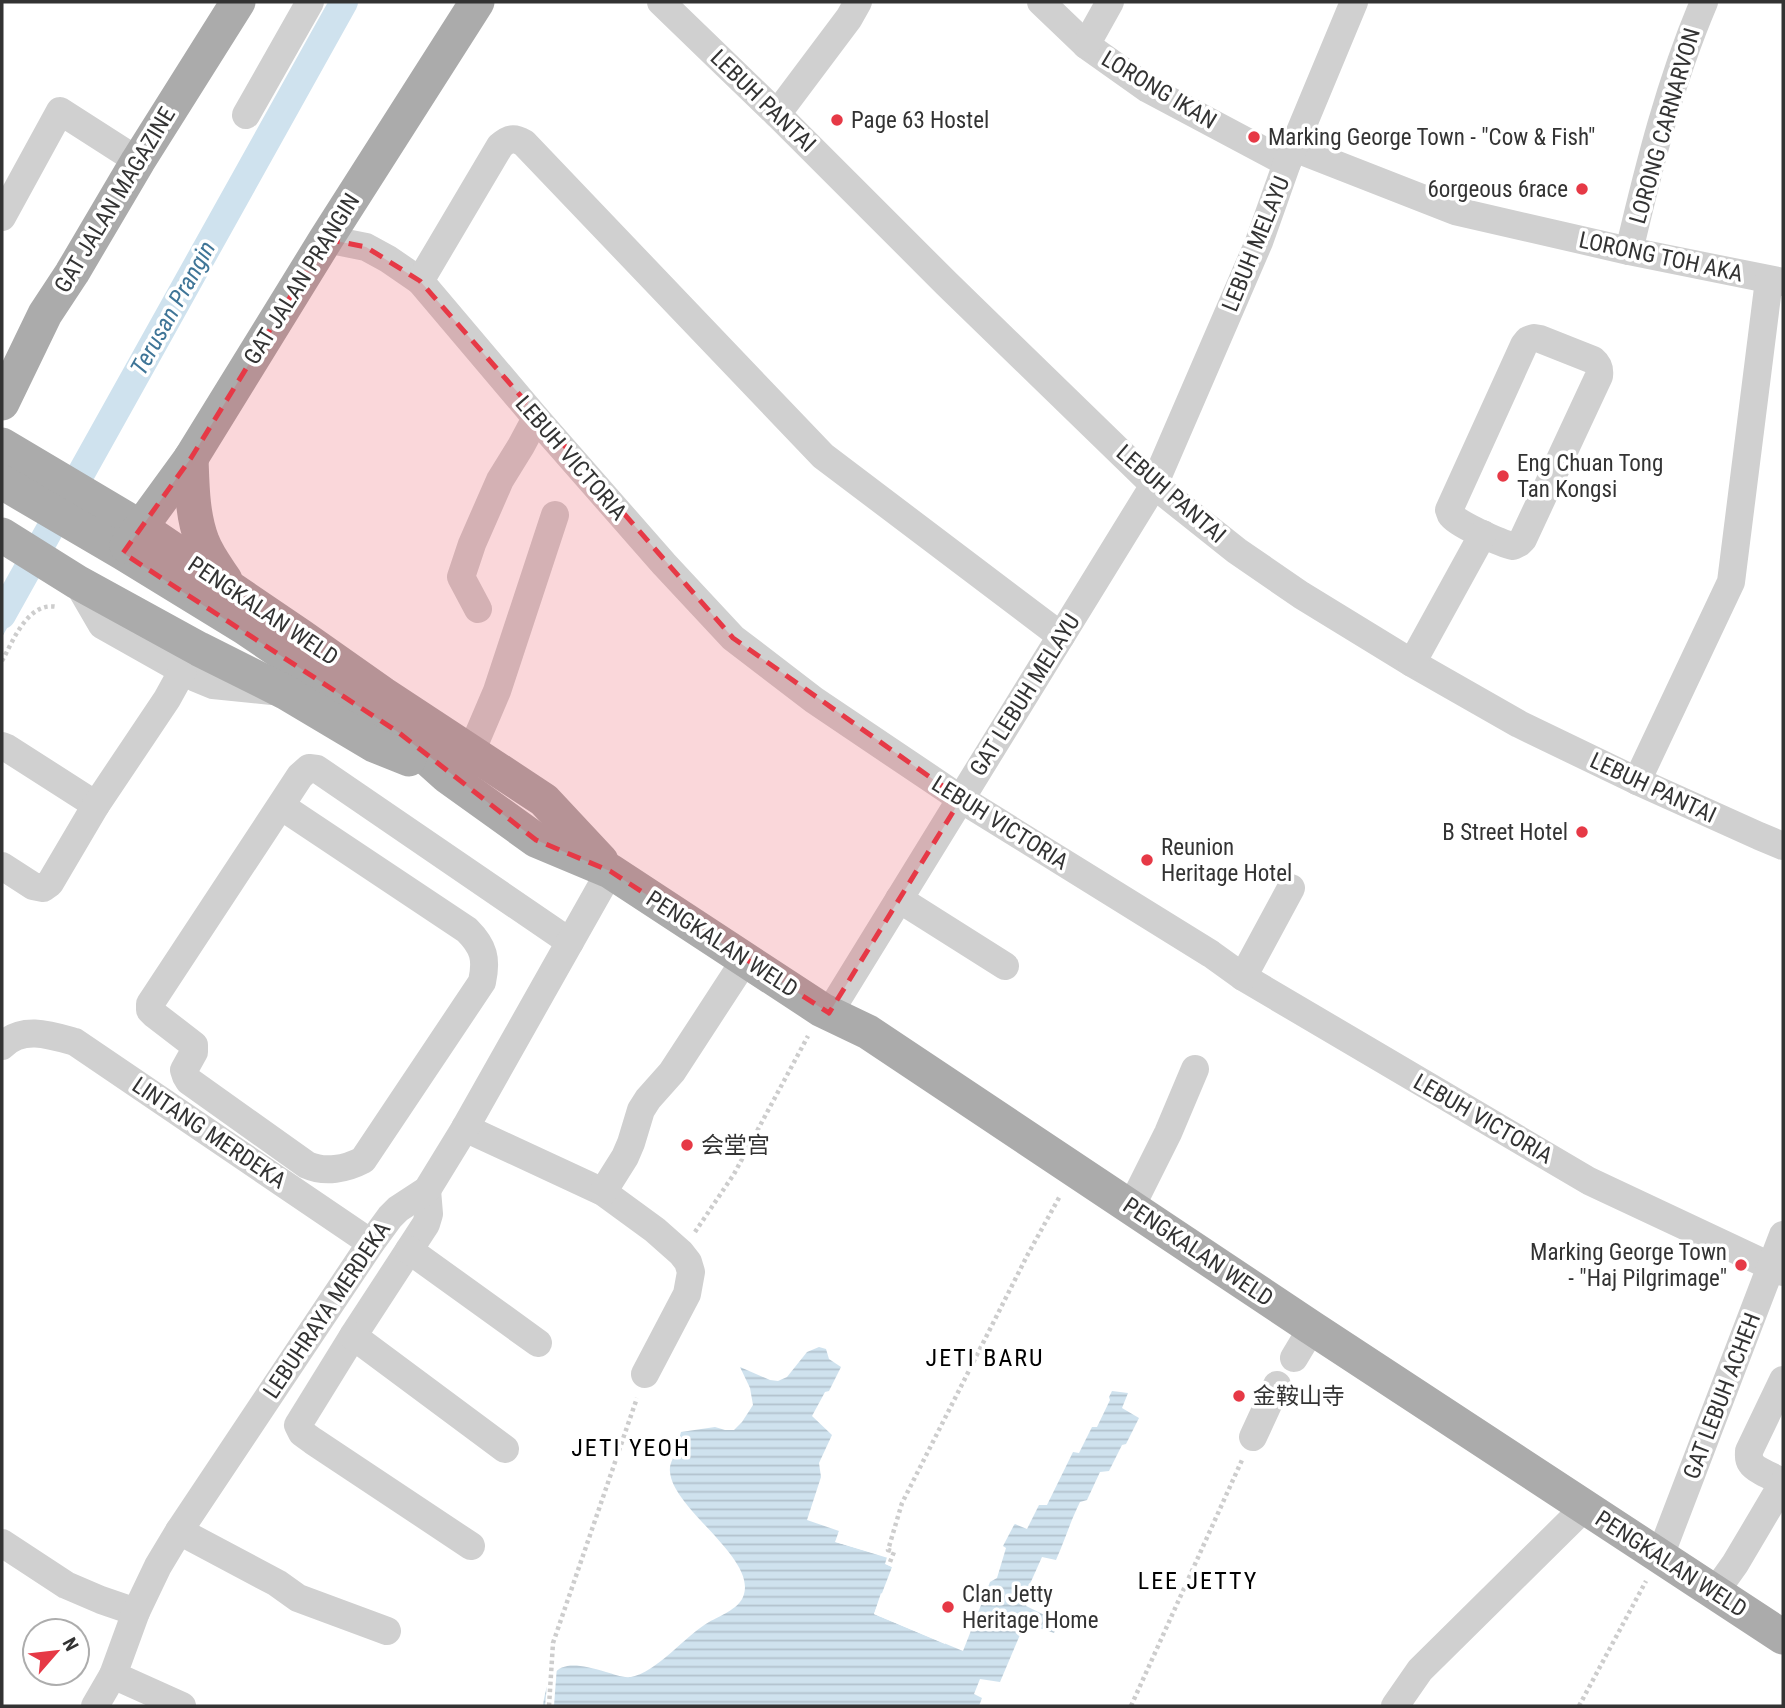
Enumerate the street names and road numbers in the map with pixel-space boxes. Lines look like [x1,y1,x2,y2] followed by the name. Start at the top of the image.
[1624,25,1706,227] street label: LORONG CARNARVON
[705,44,821,158] street label: LEBUH PANTAI
[1097,45,1221,135] street label: LORONG IKAN
[49,102,181,298] street label: GAT JALAN MAGAZINE
[1217,172,1295,316] street label: LEBUH MELAYU
[239,189,365,369] street label: GAT JALAN PRANGIN
[1577,226,1745,288] street label: LORONG TOH AKA
[510,390,632,526] street label: LEBUH VICTORIA
[1111,439,1231,549] street label: LEBUH PANTAI
[183,551,343,671] street label: PENGKALAN WELD
[964,609,1086,781] street label: GAT LEBUH MELAYU
[1586,747,1720,829] street label: LEBUH PANTAI
[927,770,1073,876] street label: LEBUH VICTORIA
[641,885,803,1003] street label: PENGKALAN WELD
[1409,1068,1557,1170] street label: LEBUH VICTORIA
[127,1072,291,1194] street label: LINTANG MERDEKA
[1118,1192,1278,1312] street label: PENGKALAN WELD
[258,1216,396,1404] street label: LEBUHRAYA MERDEKA
[1678,1309,1766,1483] street label: GAT LEBUH ACHEH
[1590,1505,1752,1623] street label: PENGKALAN WELD

